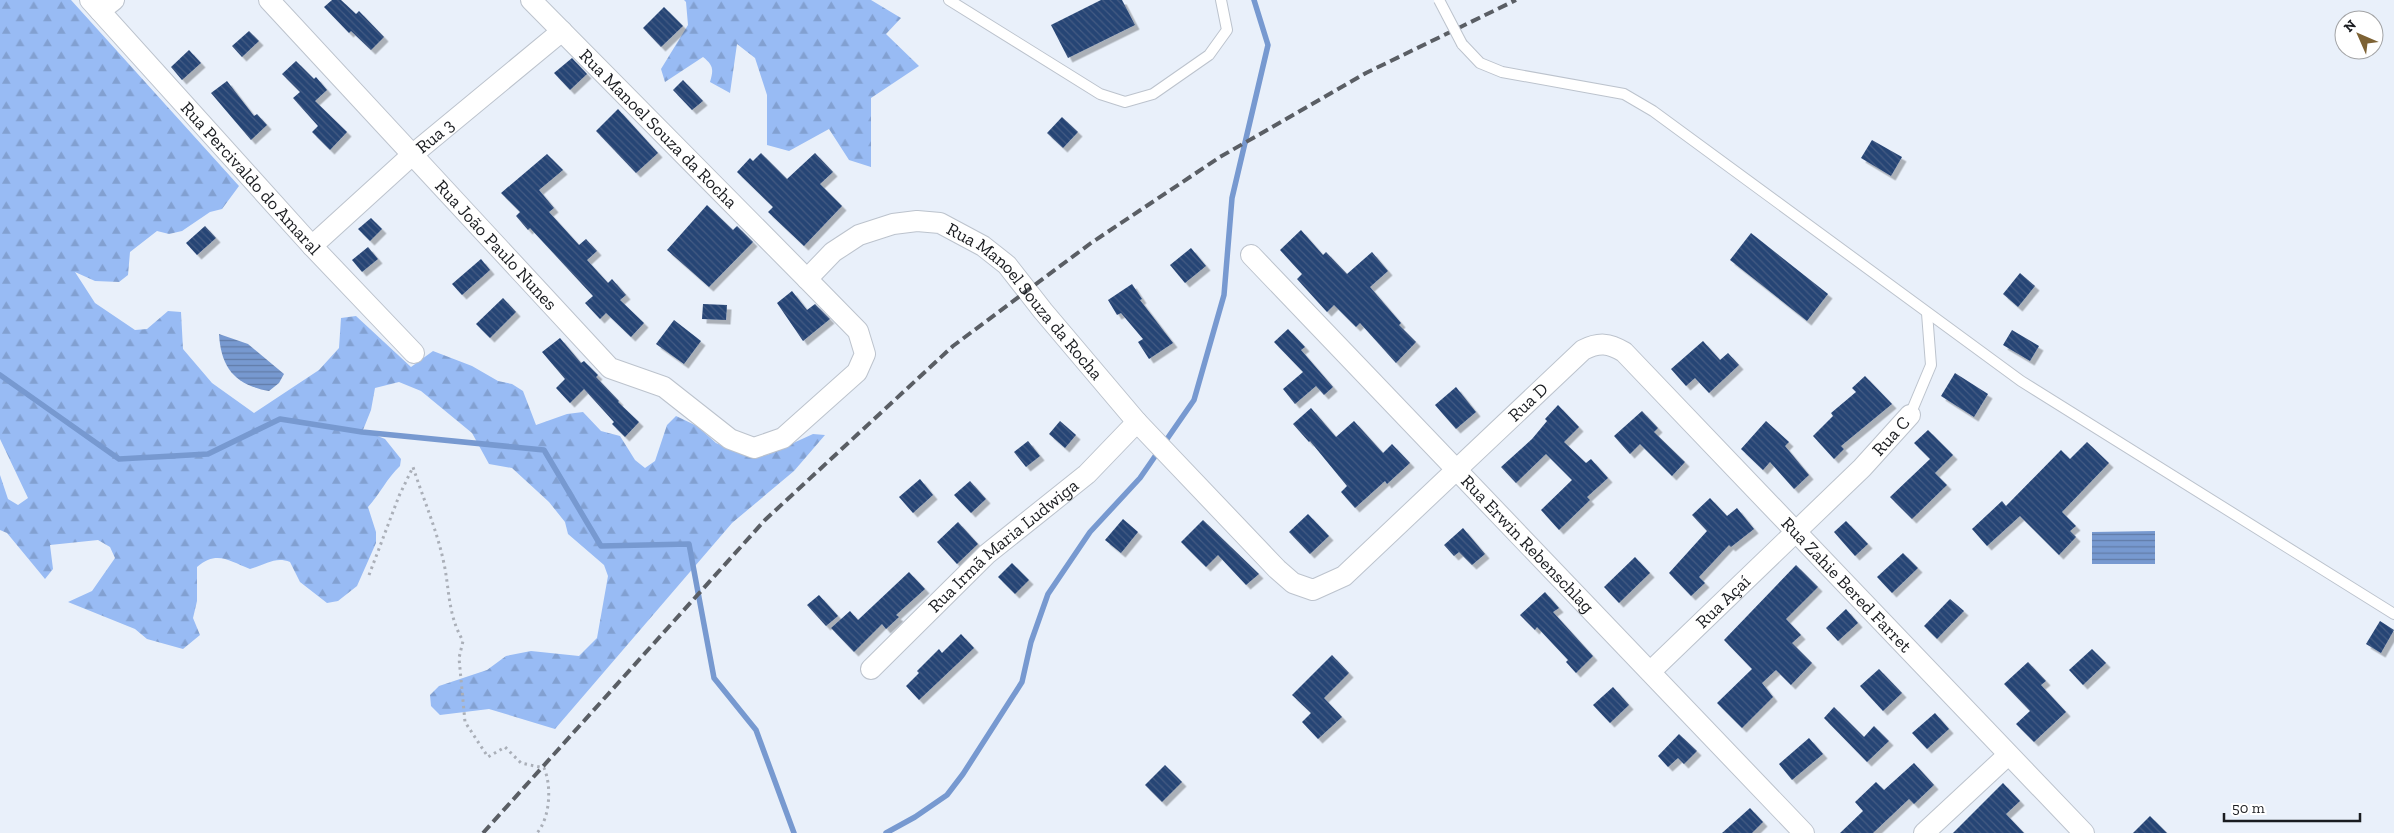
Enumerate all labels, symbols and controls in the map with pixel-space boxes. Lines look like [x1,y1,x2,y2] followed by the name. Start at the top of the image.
[2334,10,2384,60] north arrow
[2340,16,2360,36] text: N
[575,44,742,213] street label: Rua Manoel Souza da Rocha
[176,97,326,260] street label: Rua Percivaldo do Amaral
[411,114,459,158] street label: Rua 3
[430,175,562,315] street label: Rua João Paulo Nunes
[943,218,1108,385] street label: Rua Manoel Souza da Rocha
[1504,378,1553,426] street label: Rua D
[1868,412,1914,460] street label: Rua C
[1456,470,1599,618] street label: Rua Erwin Rebenschlag
[923,474,1083,617] street label: Rua Irmã Maria Ludwiga
[1777,512,1917,657] street label: Rua Zahie Bered Farret
[1691,571,1755,633] street label: Rua Açaí
[2224,790,2360,822] scale bar
[2232,799,2265,817] text: 50 m

